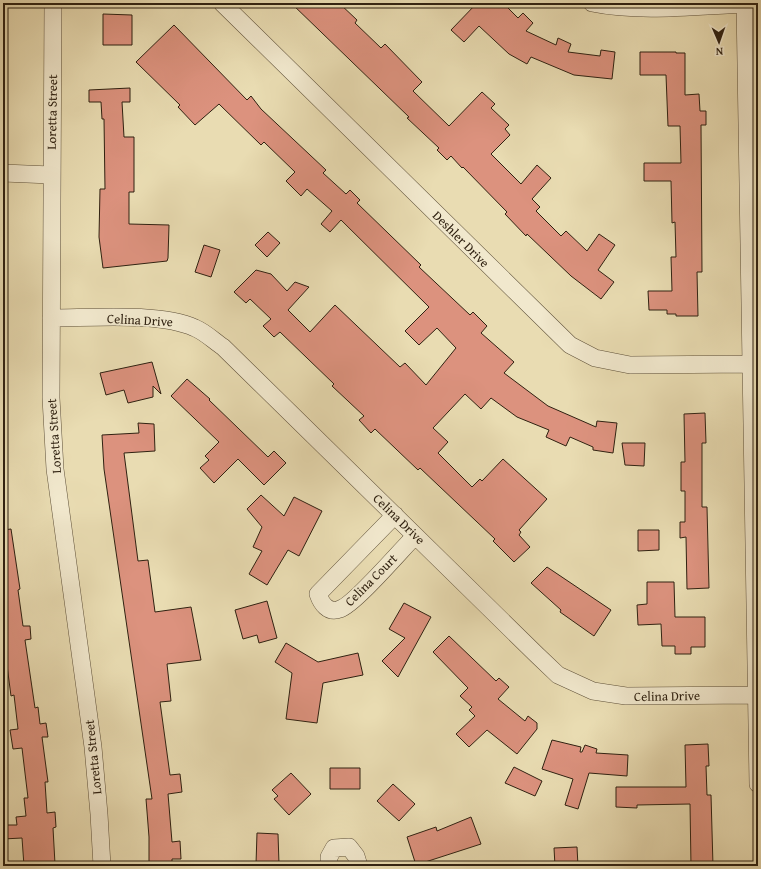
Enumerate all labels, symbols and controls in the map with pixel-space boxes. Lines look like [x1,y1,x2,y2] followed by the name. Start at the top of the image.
[699,22,739,62] north arrow
[715,44,723,60] text: N
[42,74,62,150] street label: Loretta Street
[428,206,494,272] street label: Deshler Drive
[107,309,173,331] street label: Celina Drive
[42,397,66,474] street label: Loretta Street
[369,489,429,549] street label: Celina Drive
[340,549,402,611] street label: Celina Court
[634,686,700,706] street label: Celina Drive
[80,718,106,795] street label: Loretta Street

